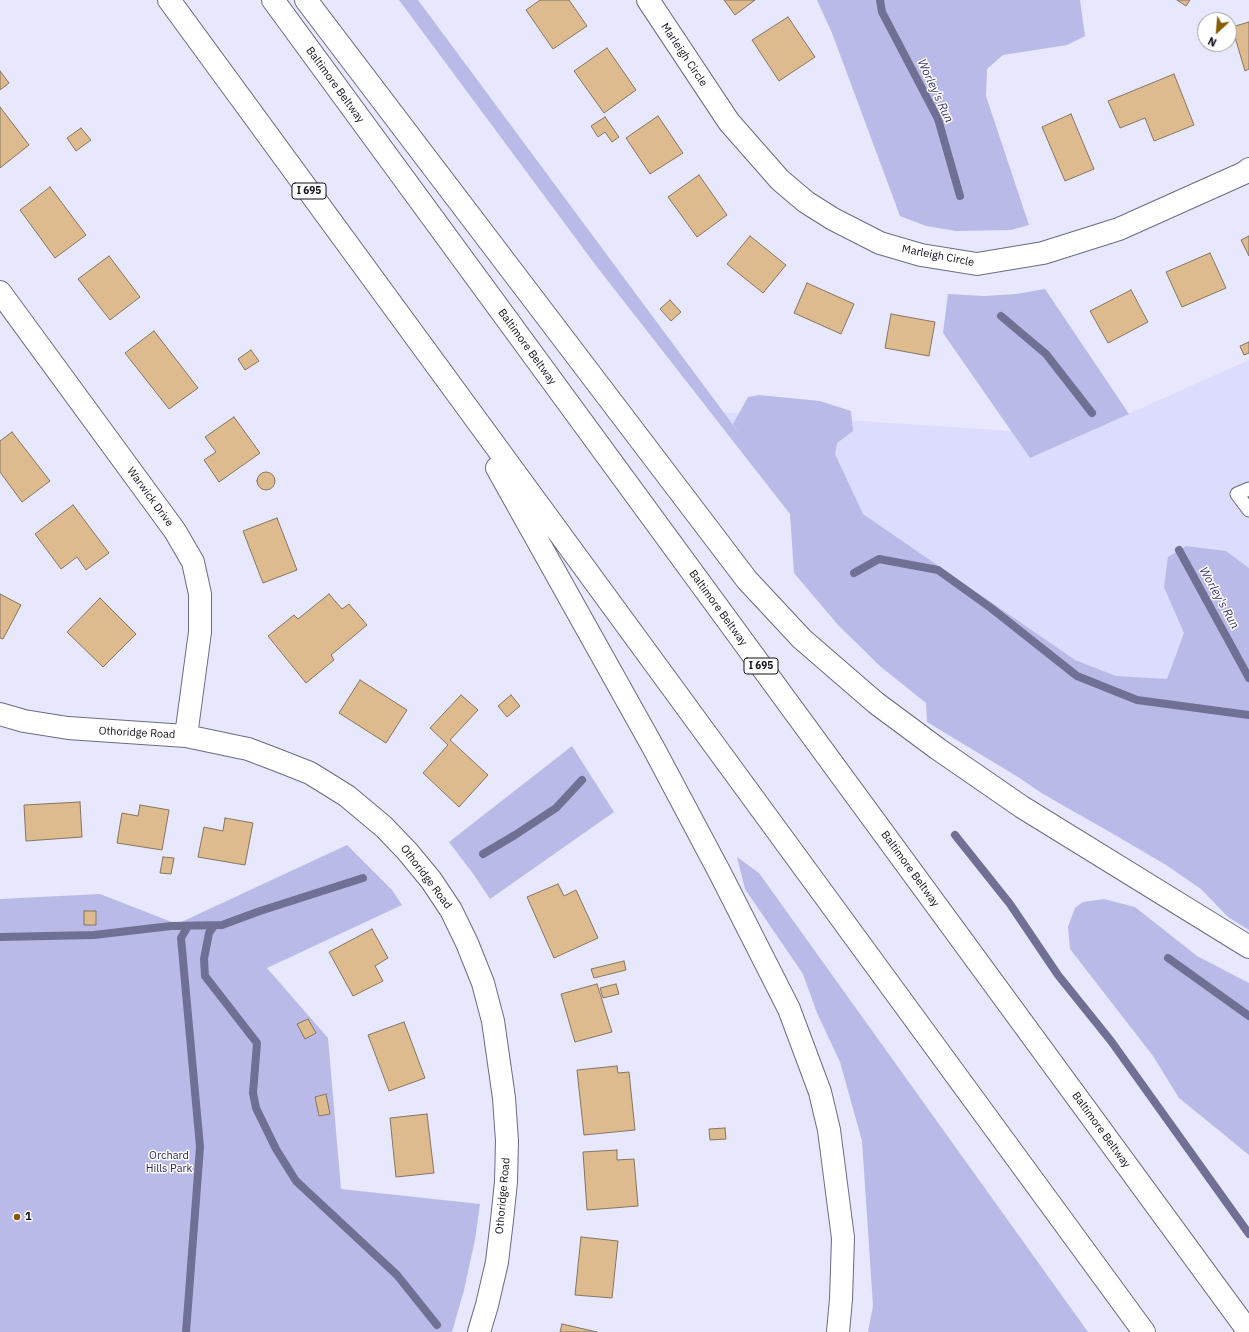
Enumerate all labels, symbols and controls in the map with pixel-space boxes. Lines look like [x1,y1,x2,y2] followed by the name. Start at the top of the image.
[1197,12,1237,52] north arrow
[658,21,710,89] street label: Marleigh Circle
[1206,34,1219,50] text: N
[303,44,367,126] street label: Baltimore Beltway
[914,57,956,125] water label: Worley's Run
[292,183,326,199] road number: I 695
[901,243,975,269] street label: Marleigh Circle
[495,306,559,388] street label: Baltimore Beltway
[124,465,176,529] street label: Warwick Drive
[1196,565,1242,631] water label: Worley's Run
[686,567,750,649] street label: Baltimore Beltway
[744,658,778,674] road number: I 695
[98,724,176,742] street label: Othoridge Road
[878,828,942,910] street label: Baltimore Beltway
[398,842,454,912] street label: Othoridge Road
[1069,1089,1133,1171] street label: Baltimore Beltway
[146,1149,192,1175] park label: Orchard Hills Park
[493,1157,513,1235] street label: Othoridge Road
[25,1210,32,1224] place label: 1
[12,1212,22,1222] marker: 1

